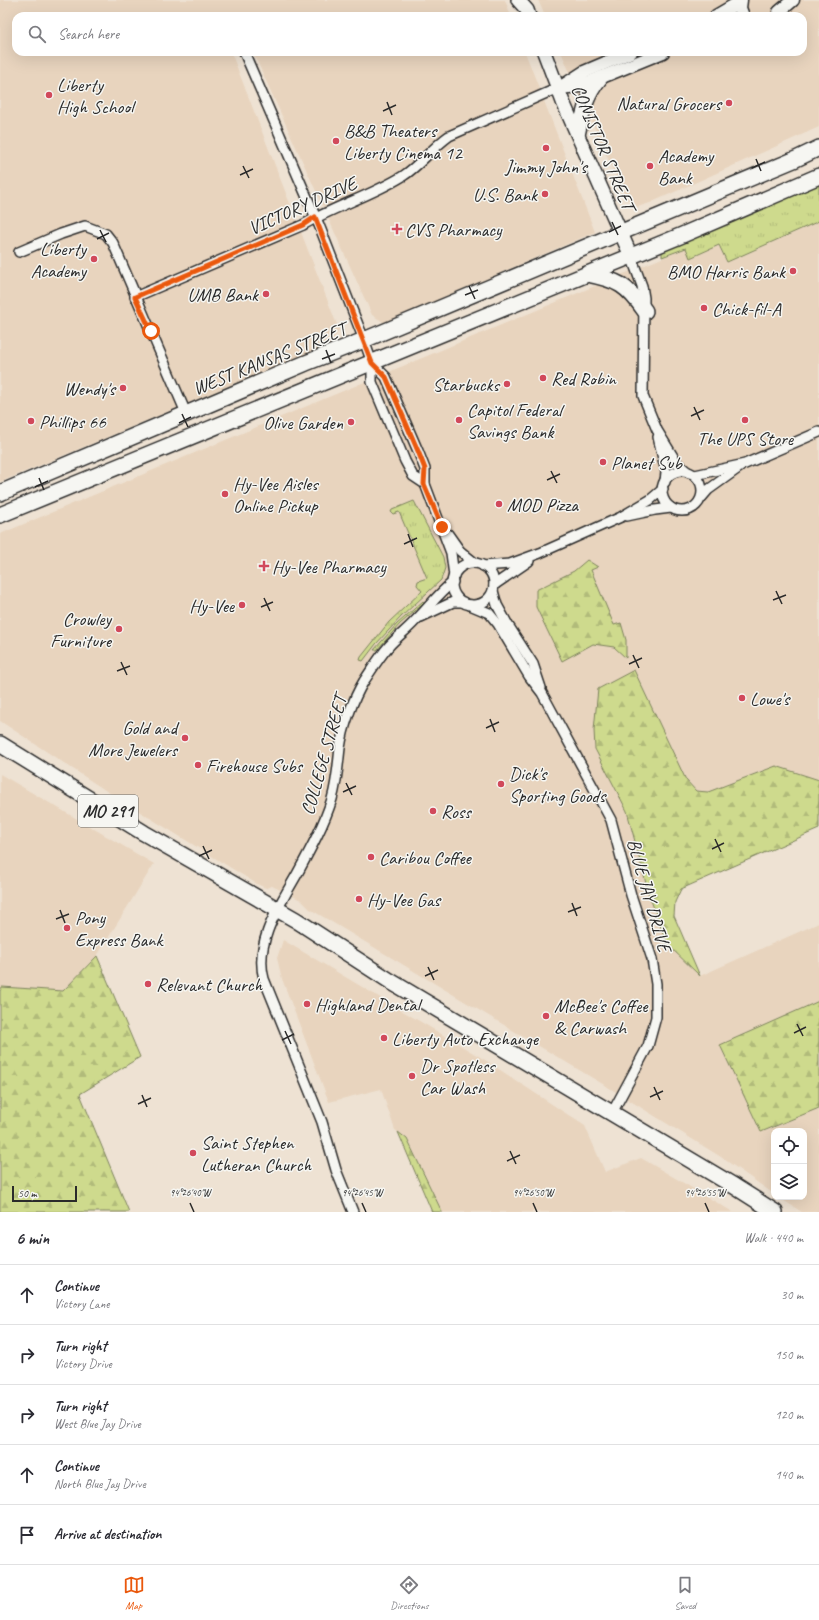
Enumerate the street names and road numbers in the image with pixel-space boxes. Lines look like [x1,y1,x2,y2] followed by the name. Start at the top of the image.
[566,81,642,219] street label: CONISTOR STREET
[245,170,363,240] street label: VICTORY DRIVE
[189,315,354,401] street label: WEST KANSAS STREET
[295,688,354,818] street label: COLLEGE STREET
[78,795,138,827] road number: MO 291
[621,836,677,957] street label: BLUE JAY DRIVE

